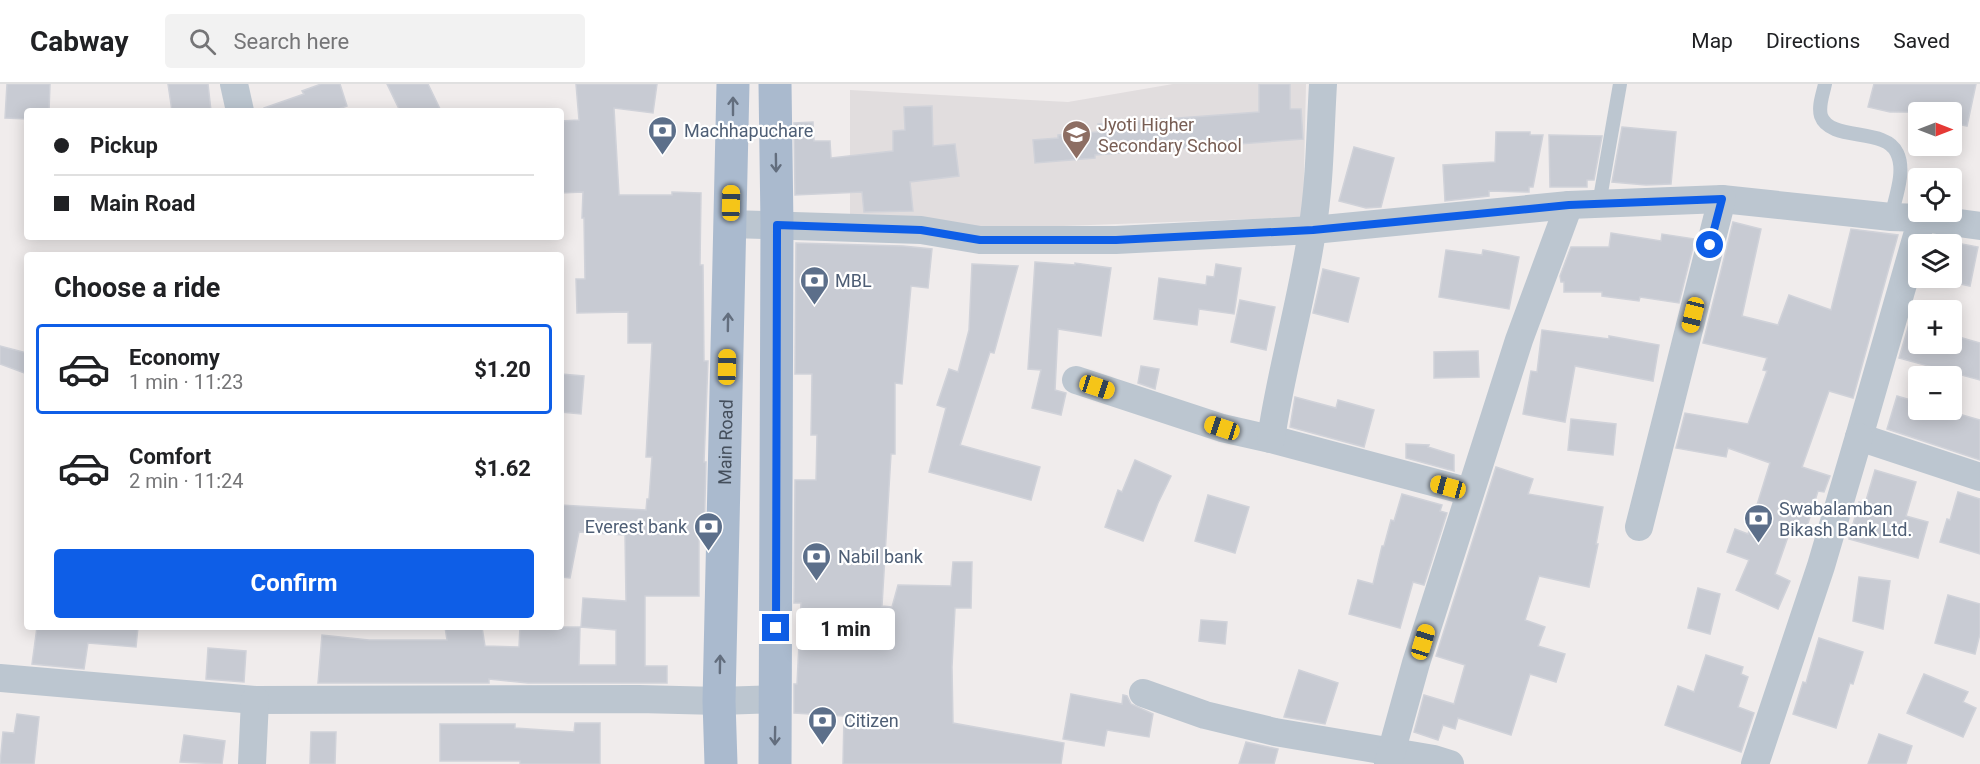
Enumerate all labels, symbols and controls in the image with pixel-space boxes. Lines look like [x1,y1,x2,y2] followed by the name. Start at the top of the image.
[165,14,585,68] search box
[30,25,129,58] text: Cabway
[186,25,219,58] icon: search
[234,29,349,54] text: Search here
[1691,29,1733,53] text: Map
[1766,29,1860,53] text: Directions
[1893,29,1950,53] text: Saved
[727,96,739,116] one-way arrow
[1908,102,1962,156] north arrow
[1908,102,1962,420] map controls
[647,114,679,156] bank icon: Machhapuchare
[1098,114,1242,156] place label: Jyoti Higher Secondary School
[1061,118,1093,160] school or university icon: Jyoti Higher Secondary School
[684,120,813,141] place label: Machhapuchare
[90,133,158,158] text: Pickup
[770,153,782,173] one-way arrow
[1908,168,1962,222] button: locate
[722,185,740,221] car
[90,191,195,216] text: Main Road
[1696,231,1723,258] route start
[1908,234,1962,288] button: layers
[798,264,830,306] bank icon: MBL
[835,270,872,291] place label: MBL
[54,272,220,304] text: Choose a ride
[1680,295,1706,335] car
[1908,300,1962,354] button: +
[722,312,734,332] one-way arrow
[57,342,111,396] icon: car
[129,345,220,370] text: Economy
[718,349,736,385] car
[474,357,531,382] text: $1.20
[1908,366,1962,420] button: −
[129,370,244,394] text: 1 min · 11:23
[1077,373,1117,401] car
[713,399,736,485] street label: Main Road
[1202,414,1242,442] car
[57,441,111,495] icon: car
[129,444,211,469] text: Comfort
[474,456,531,481] text: $1.62
[129,469,244,493] text: 2 min · 11:24
[1428,474,1468,500] car
[1779,498,1912,540] place label: Swabalamban Bikash Bank Ltd.
[1742,502,1774,544] bank icon: Swabalamban Bikash Bank Ltd.
[692,510,724,552] bank icon: Everest bank
[585,516,688,537] place label: Everest bank
[801,540,833,582] bank icon: Nabil bank
[838,546,924,567] place label: Nabil bank
[54,549,534,618] button: Confirm
[797,607,896,649] callout: 1 min
[762,614,789,641] route end
[820,617,871,641] text: 1 min
[1409,622,1437,662] car
[714,654,726,674] one-way arrow
[807,704,839,746] bank icon: Citizen
[844,710,899,731] place label: Citizen
[769,726,781,746] one-way arrow

